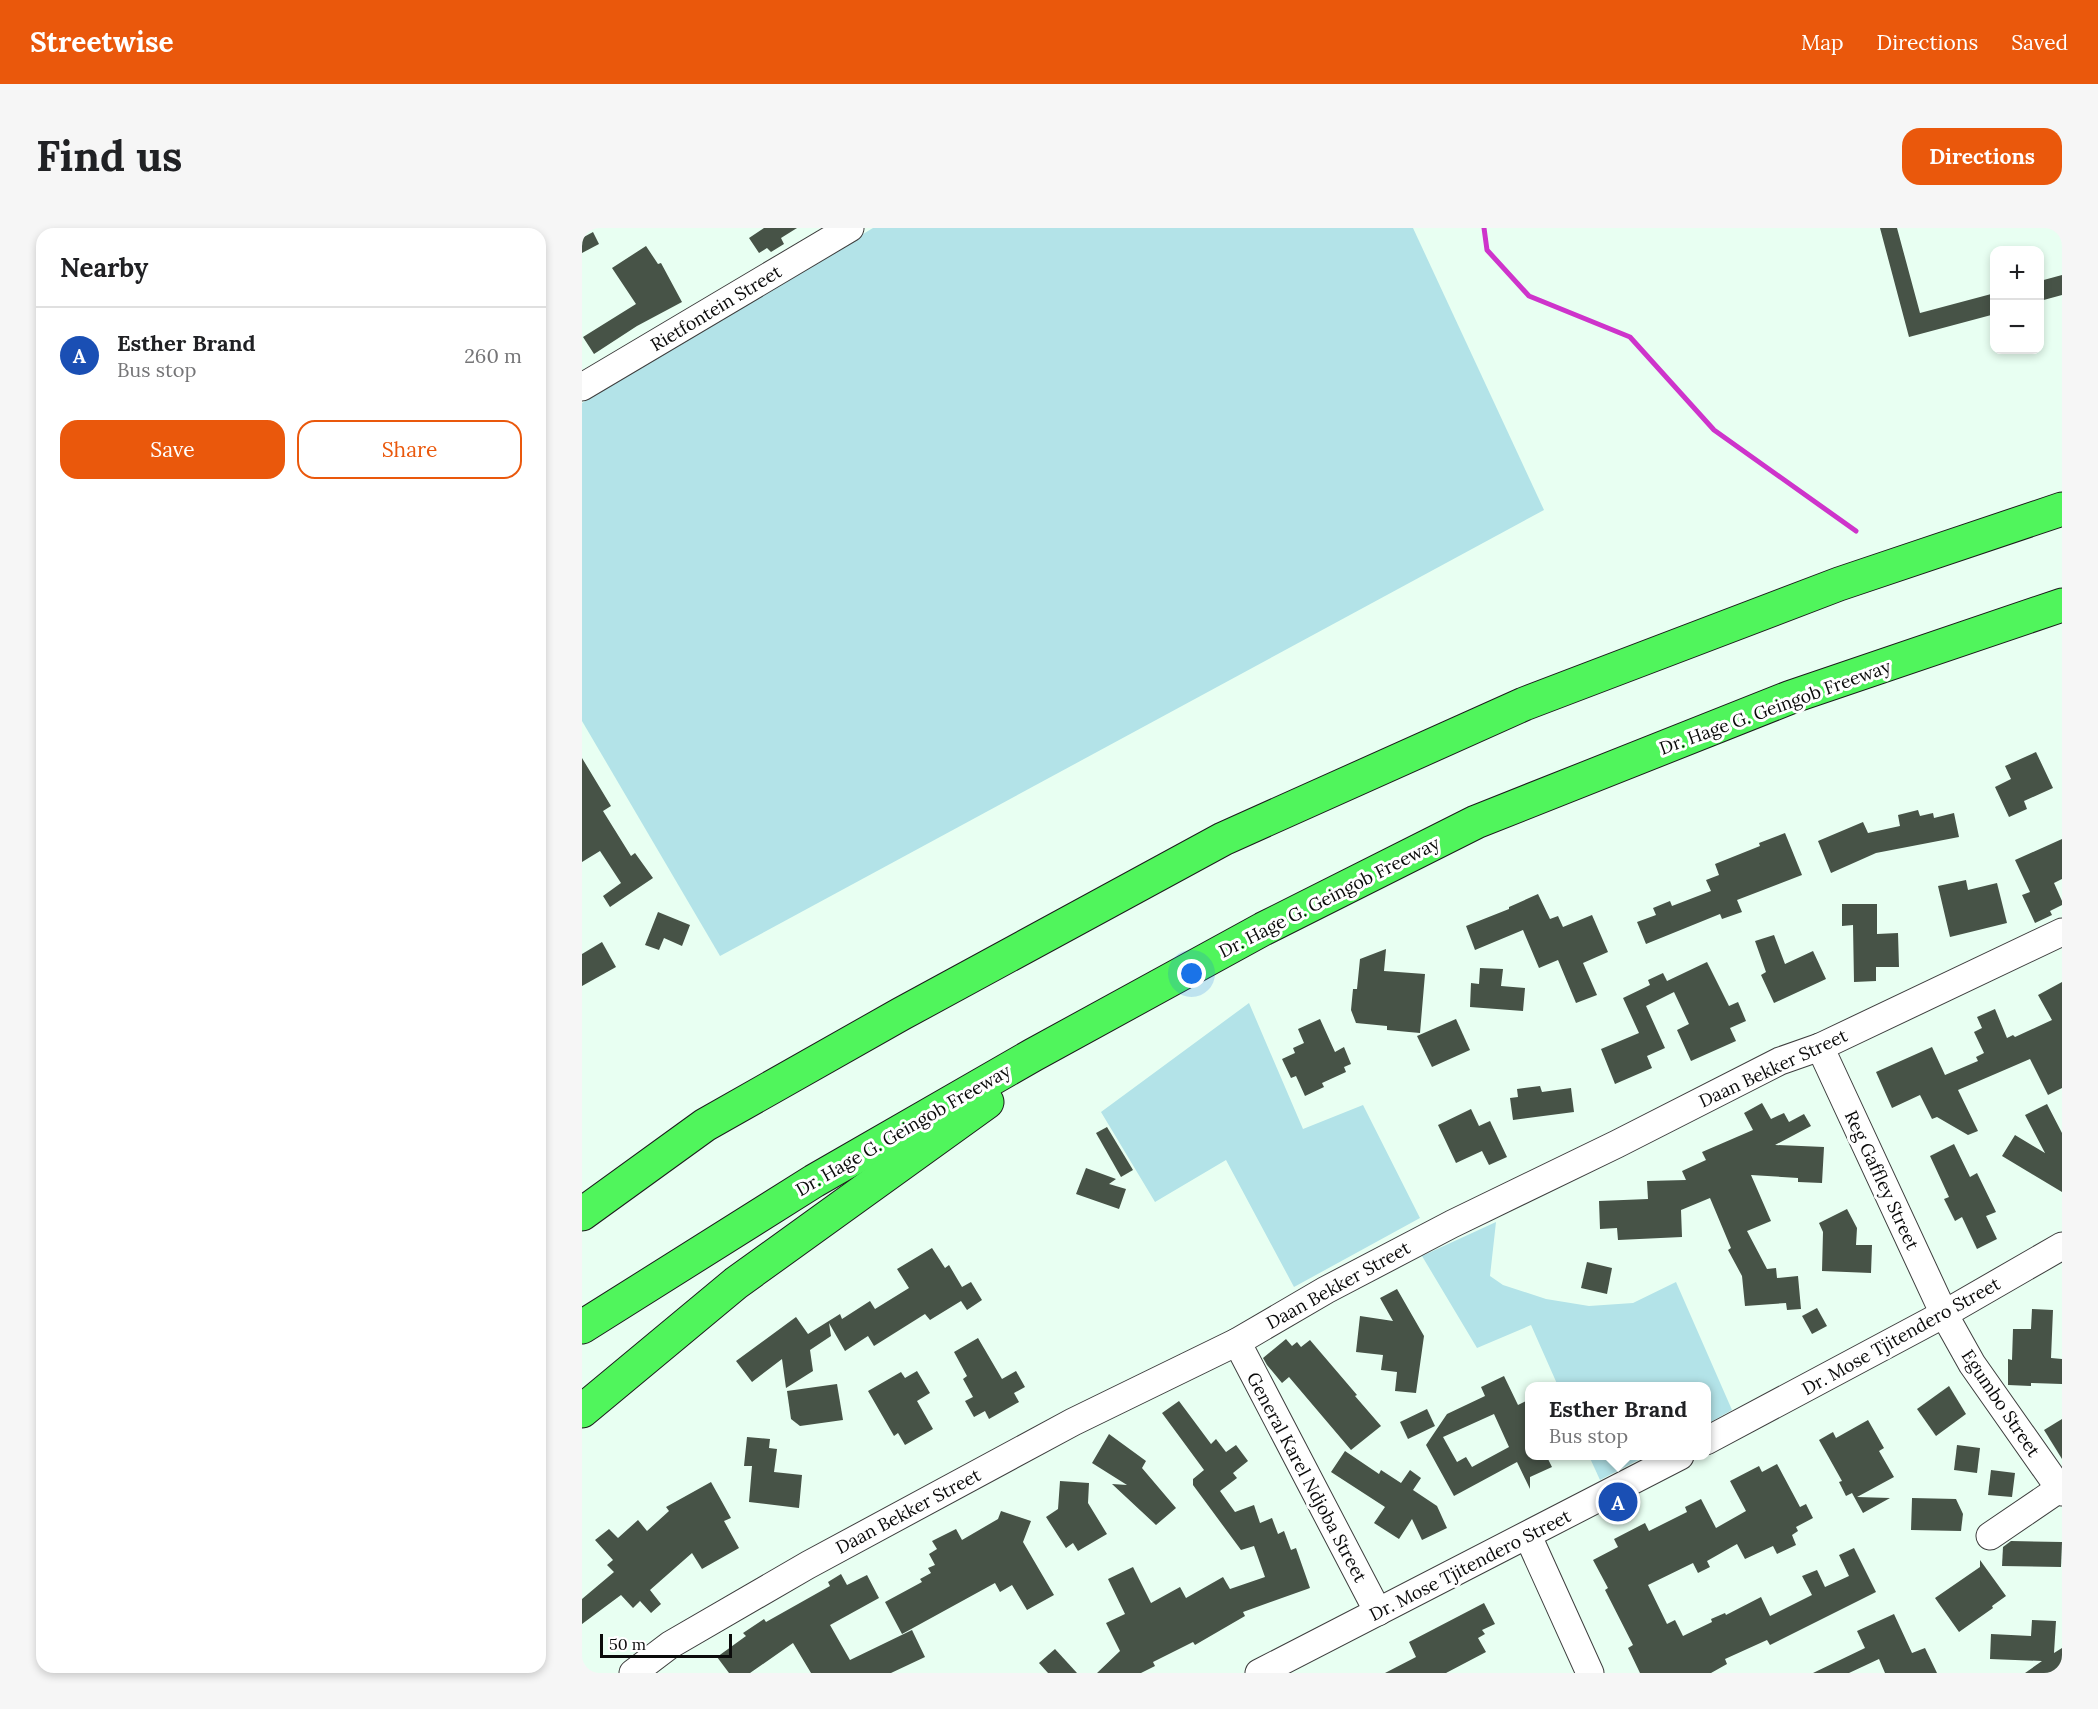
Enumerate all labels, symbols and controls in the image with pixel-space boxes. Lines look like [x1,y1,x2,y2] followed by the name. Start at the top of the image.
[30,24,174,60] text: Streetwise
[1801,29,1844,56] text: Map
[1877,29,1978,56] text: Directions
[2011,29,2068,56] text: Saved
[1902,128,2062,185] button: Directions
[36,129,182,183] text: Find us
[1990,246,2044,354] map controls
[1990,246,2044,300] button: +
[60,251,148,284] text: Nearby
[646,260,786,356] street label: Rietfontein Street
[1990,300,2044,354] button: −
[117,329,256,357] text: Esther Brand
[73,343,86,368] text: A
[464,343,522,368] text: 260 m
[117,357,196,382] text: Bus stop
[60,420,285,479] button: Save
[297,420,522,479] button: Share
[1656,654,1894,760] street label: Dr. Hage G. Geingob Freeway
[1215,831,1444,963] street label: Dr. Hage G. Geingob Freeway
[1177,959,1206,988] your location
[1695,1024,1851,1112] street label: Daan Bekker Street
[791,1059,1015,1201] street label: Dr. Hage G. Geingob Freeway
[1840,1107,1924,1253] street label: Reg Gaffley Street
[1262,1236,1414,1334] street label: Daan Bekker Street
[1798,1272,2004,1400] street label: Dr. Mose Tjitendero Street
[1957,1345,2045,1461] street label: Egumbo Street
[1242,1368,1372,1586] street label: General Karel Ndjoba Street
[1525,1382,1711,1460] popup
[1549,1395,1687,1423] text: Esther Brand
[1549,1423,1628,1448] text: Bus stop
[832,1463,985,1559] street label: Daan Bekker Street
[1598,1480,1638,1524] pin: A
[1365,1504,1575,1626] street label: Dr. Mose Tjitendero Street
[600,1631,732,1658] scale bar
[609,1634,646,1654] text: 50 m

